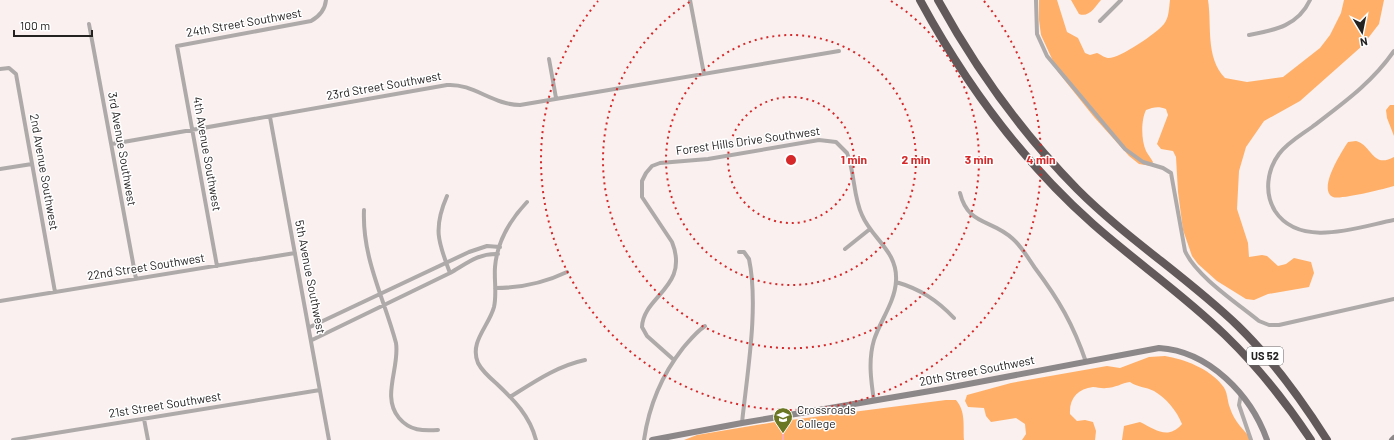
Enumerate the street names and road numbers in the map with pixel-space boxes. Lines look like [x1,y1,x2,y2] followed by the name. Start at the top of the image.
[185,5,303,39] street label: 24th Street Southwest
[325,68,442,102] street label: 23rd Street Southwest
[106,91,140,207] street label: 3rd Avenue Southwest
[191,96,225,212] street label: 4th Avenue Southwest
[28,113,62,231] street label: 2nd Avenue Southwest
[675,123,821,157] street label: Forest Hills Drive Southwest
[293,219,329,335] street label: 5th Avenue Southwest
[86,250,206,282] street label: 22nd Street Southwest
[1247,347,1283,365] road number: US 52
[918,352,1036,388] street label: 20th Street Southwest
[108,388,222,420] street label: 21st Street Southwest

